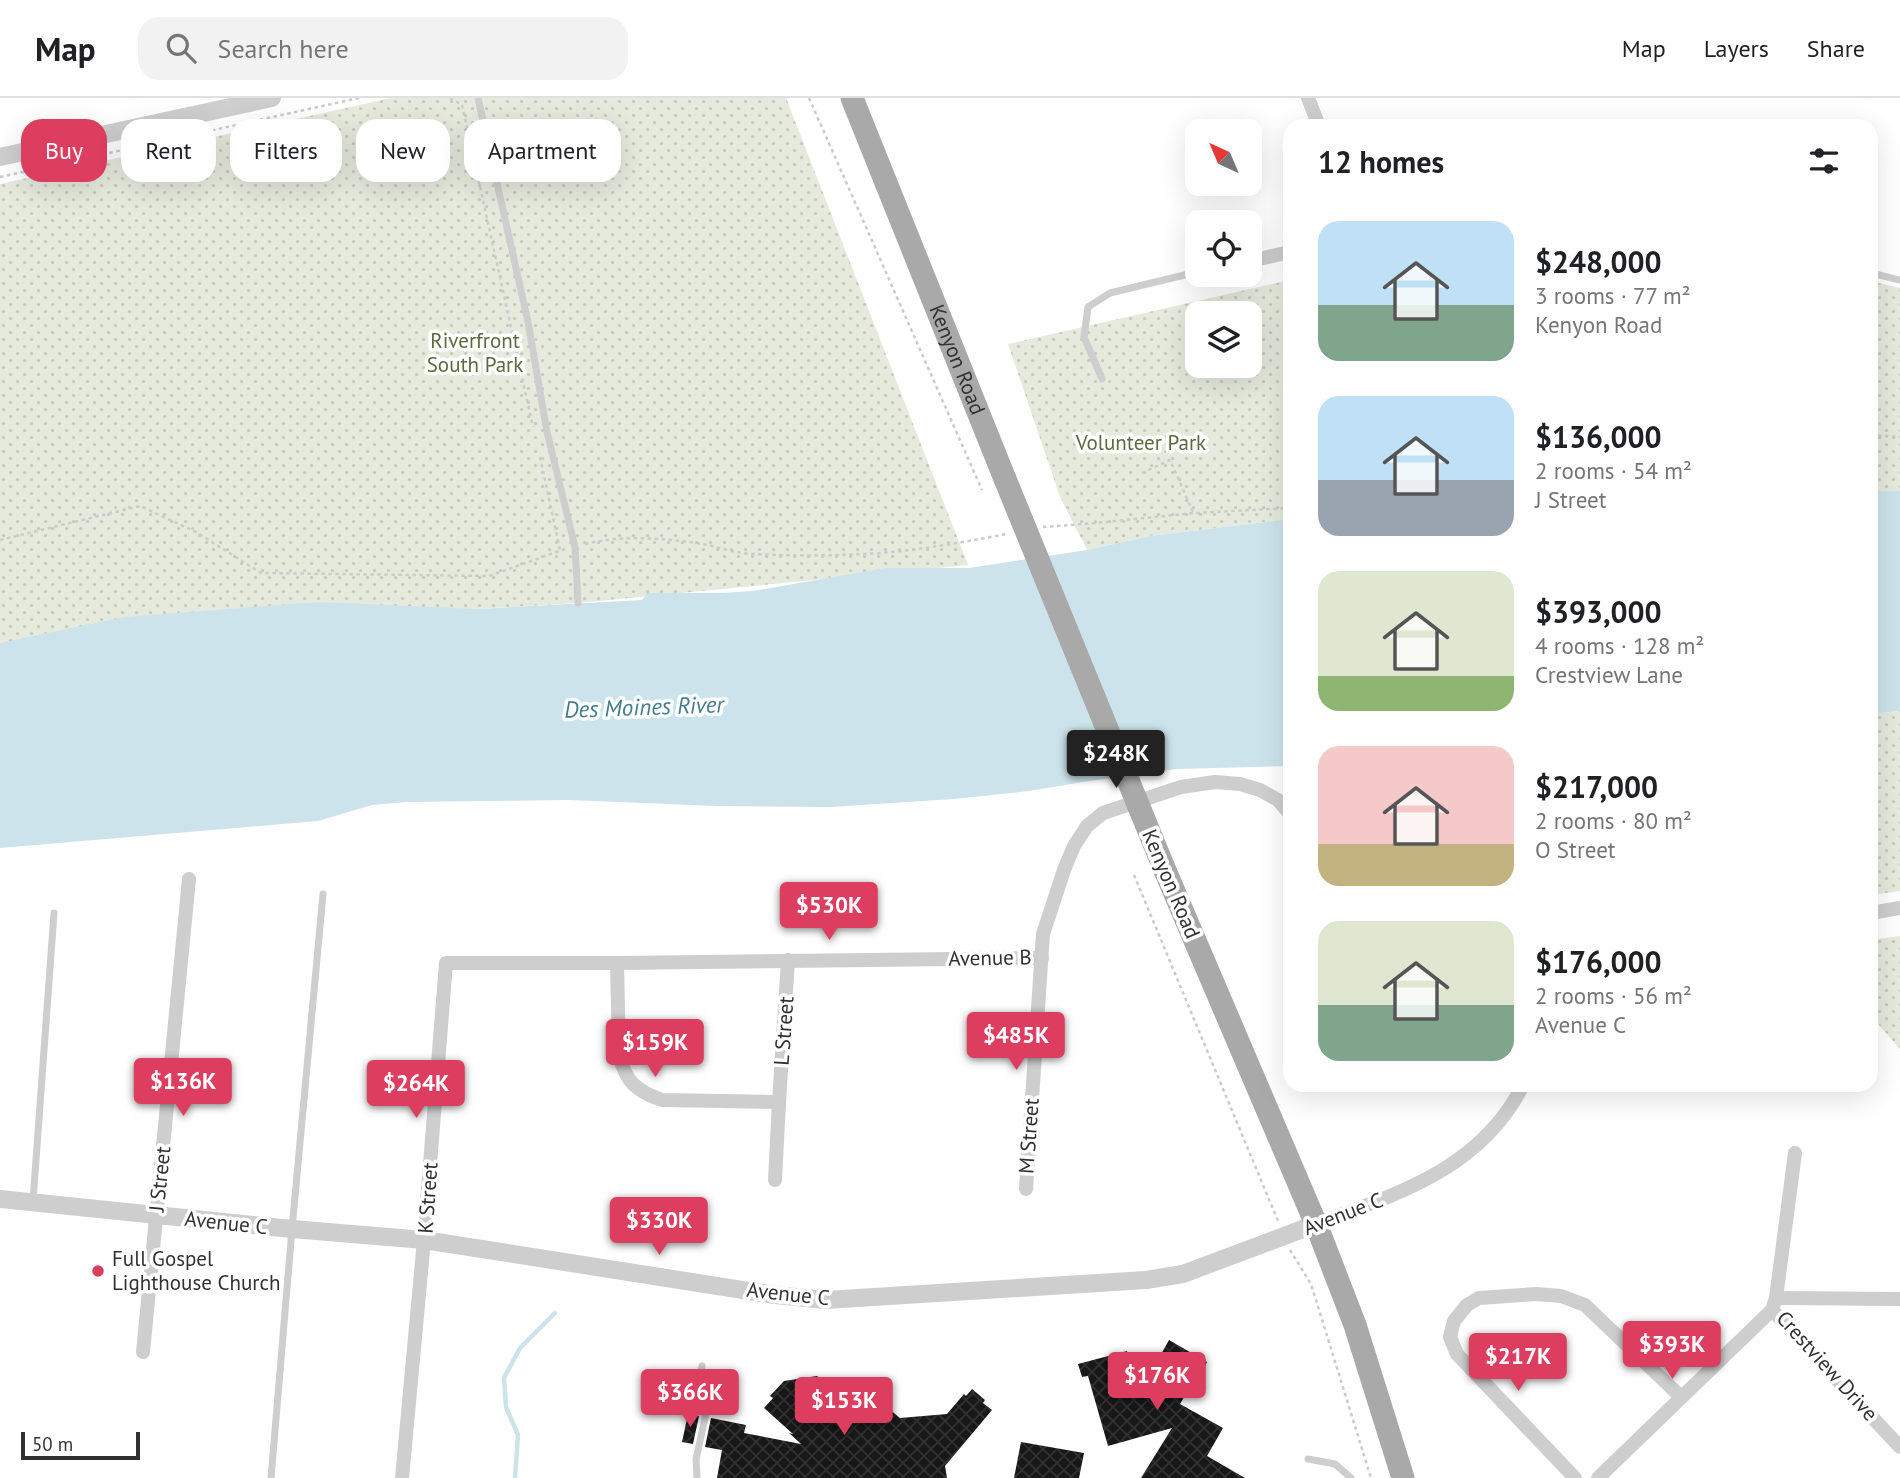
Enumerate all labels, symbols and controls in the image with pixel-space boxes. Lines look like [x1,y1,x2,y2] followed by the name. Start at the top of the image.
[138,17,628,80] search box
[35,27,96,70] text: Map
[162,29,200,67] icon: search
[218,32,349,65] text: Search here
[1622,33,1666,64] text: Map
[1704,33,1769,64] text: Layers
[1807,33,1865,64] text: Share
[21,119,107,182] chip: Buy
[121,119,216,182] chip: Rent
[230,119,342,182] chip: Filters
[356,119,450,182] chip: New
[464,119,621,182] chip: Apartment
[1185,119,1262,196] north arrow
[1185,119,1262,378] map controls
[1318,142,1444,181] text: 12 homes
[1805,142,1843,180] icon: filters
[1185,210,1262,287] button: locate
[1535,242,1662,281] text: $248,000
[1374,249,1458,333] icon: home
[1535,281,1691,310] text: 3 rooms · 77 m²
[923,300,992,419] street label: Kenyon Road
[1185,301,1262,378] button: layers
[1535,310,1662,339] text: Kenyon Road
[427,327,523,378] park label: Riverfront South Park
[1535,417,1662,456] text: $136,000
[1374,424,1458,508] icon: home
[1075,429,1206,456] park label: Volunteer Park
[1535,456,1692,485] text: 2 rooms · 54 m²
[1535,485,1607,514] text: J Street
[1535,592,1662,631] text: $393,000
[1374,599,1458,683] icon: home
[1535,631,1704,660] text: 4 rooms · 128 m²
[1535,660,1683,689] text: Crestview Lane
[564,689,726,724] water label: Des Moines River
[1067,730,1165,790] pin: $248K
[1083,738,1149,767] text: $248K
[1535,767,1658,806] text: $217,000
[1374,774,1458,858] icon: home
[1535,806,1692,835] text: 2 rooms · 80 m²
[1136,825,1207,943] street label: Kenyon Road
[1535,835,1616,864] text: O Street
[780,882,878,942] pin: $530K
[796,890,862,919] text: $530K
[1535,942,1662,981] text: $176,000
[948,943,1032,972] street label: Avenue B
[1374,949,1458,1033] icon: home
[1535,981,1692,1010] text: 2 rooms · 56 m²
[768,995,799,1066] street label: L Street
[1535,1010,1626,1039] text: Avenue C
[967,1012,1065,1072] pin: $485K
[606,1020,704,1079] pin: $159K
[983,1020,1049,1049] text: $485K
[622,1027,688,1056] text: $159K
[134,1058,232,1118] pin: $136K
[367,1060,465,1120] pin: $264K
[150,1066,216,1095] text: $136K
[383,1068,449,1097] text: $264K
[1012,1097,1045,1175] street label: M Street
[143,1145,176,1214] street label: J Street
[412,1161,443,1235] street label: K Street
[1299,1186,1386,1241] street label: Avenue C
[610,1198,708,1257] pin: $330K
[183,1205,269,1240] street label: Avenue C
[626,1205,692,1234] text: $330K
[112,1245,280,1296] place label: Full Gospel Lighthouse Church
[90,1263,106,1279] marker: Full Gospel Lighthouse Church
[745,1276,831,1311] street label: Avenue C
[1771,1305,1884,1426] street label: Crestview Drive
[1623,1322,1721,1381] pin: $393K
[1639,1329,1705,1358] text: $393K
[1469,1334,1567,1393] pin: $217K
[1485,1341,1551,1370] text: $217K
[1108,1352,1206,1412] pin: $176K
[1124,1360,1190,1389] text: $176K
[641,1370,739,1429] pin: $366K
[657,1377,723,1406] text: $366K
[795,1378,893,1437] pin: $153K
[811,1385,877,1414] text: $153K
[21,1429,140,1461] scale bar
[32,1432,73,1456] text: 50 m

